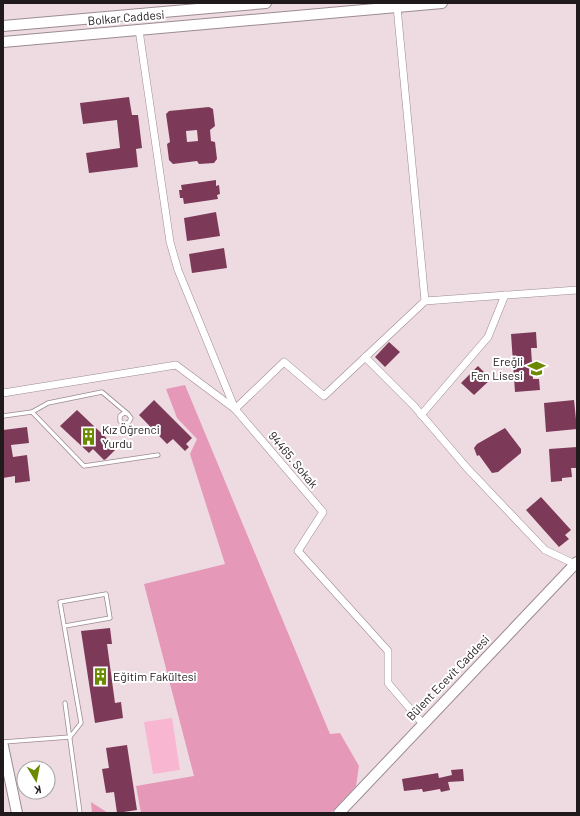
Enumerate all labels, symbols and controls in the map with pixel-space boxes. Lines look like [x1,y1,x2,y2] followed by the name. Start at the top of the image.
[87,7,165,27] street label: Bolkar Caddesi
[471,354,523,382] place label: Ereğli Fen Lisesi
[526,359,546,379] school or university icon: Ereğli Fen Lisesi
[102,422,160,450] place label: Kız Öğrenci Yurdu
[79,427,99,447] building icon: Kız Öğrenci Yurdu
[266,428,321,490] street label: 94465. Sokak
[403,632,492,723] street label: Bülent Ecevit Caddesi
[90,667,110,687] building icon: Eğitim Fakültesi
[113,669,197,683] place label: Eğitim Fakültesi
[16,760,56,800] north arrow
[33,783,42,797] text: K

